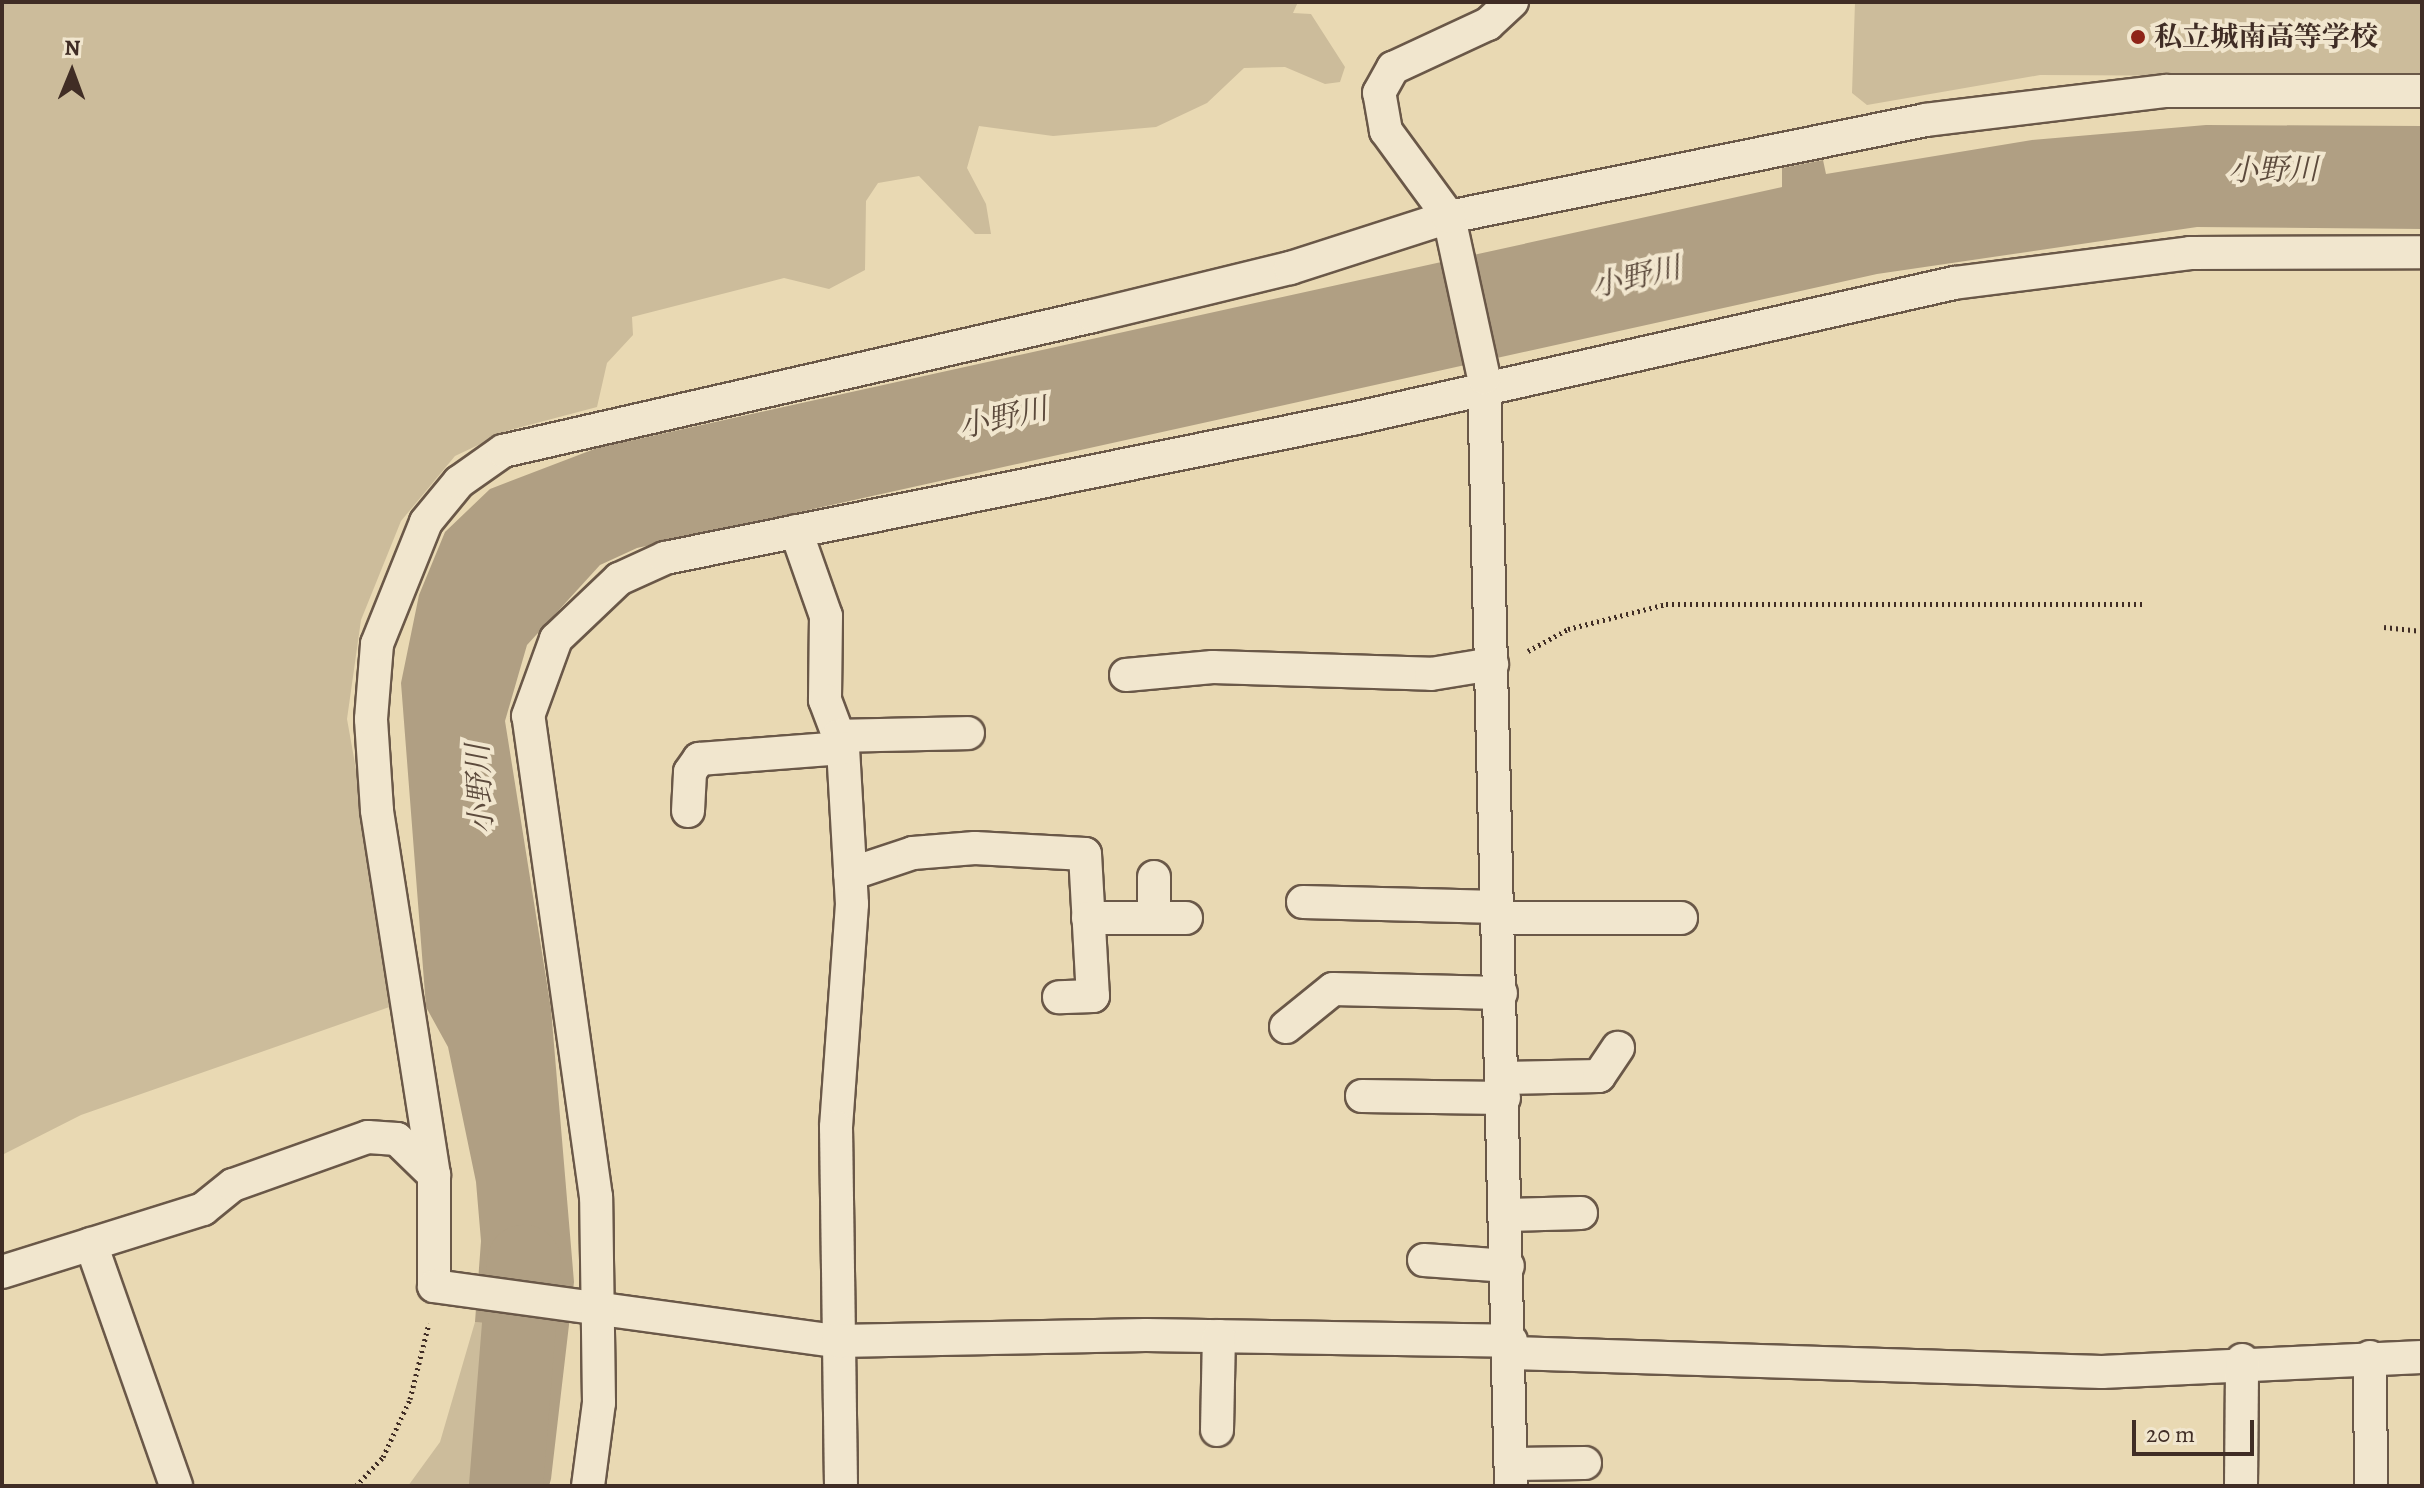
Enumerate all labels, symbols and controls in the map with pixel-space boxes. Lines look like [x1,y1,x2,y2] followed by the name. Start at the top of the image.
[2154,20,2378,54] place label: 私立城南高等学校
[2129,28,2147,46] marker: 私立城南高等学校
[32,32,112,112] north arrow
[64,33,81,63] text: N
[2228,151,2318,189] water label: 小野川
[1588,249,1684,305] water label: 小野川
[955,390,1051,446] water label: 小野川
[460,743,500,835] water label: 小野川
[2136,1404,2258,1454] scale bar
[2146,1418,2195,1450] text: 20 m

